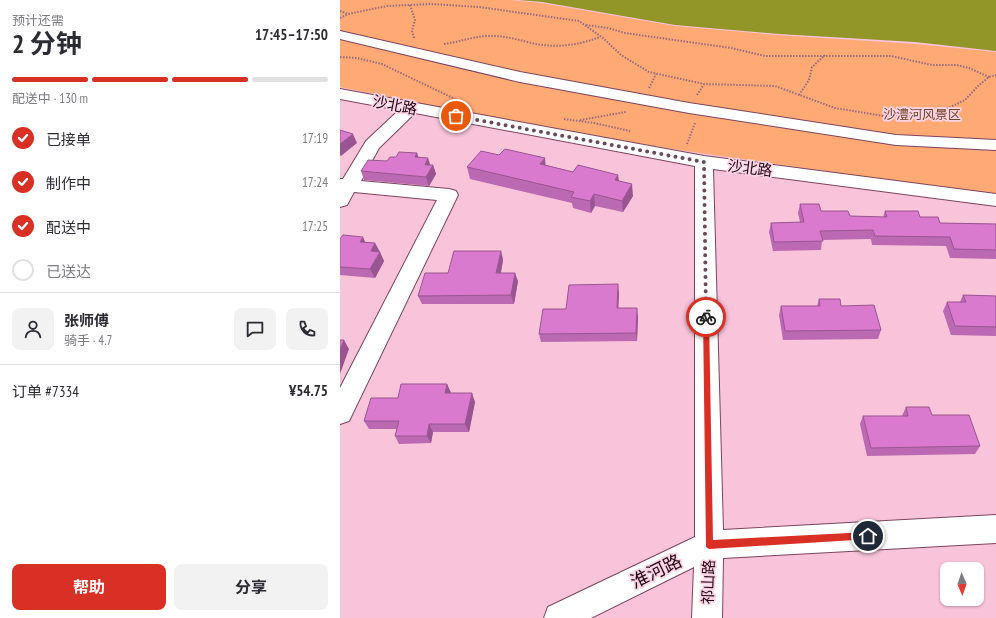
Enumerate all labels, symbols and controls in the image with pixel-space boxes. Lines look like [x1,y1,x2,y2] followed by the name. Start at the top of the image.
[12,12,64,29] text: 预计还需
[255,25,328,44] text: 17:45–17:50
[12,27,82,60] text: 2 分钟
[12,90,88,107] text: 配送中 · 130 m
[371,91,419,119] street label: 沙北路
[439,99,473,133] pin
[445,105,467,127] icon: bag
[883,106,961,123] park label: 沙澧河风景区
[12,127,34,149] icon: check
[46,130,91,149] text: 已接单
[302,130,328,147] text: 17:19
[727,156,773,180] street label: 沙北路
[12,171,34,193] icon: check
[46,174,91,193] text: 制作中
[302,174,328,191] text: 17:24
[12,215,34,237] icon: check
[46,218,91,237] text: 配送中
[302,218,328,235] text: 17:25
[46,262,91,281] text: 已送达
[686,297,726,337] courier
[695,306,717,328] icon: bike
[12,308,54,350] button: person
[234,308,276,350] button: chat
[286,308,328,350] button: phone
[64,311,109,330] text: 张师傅
[64,332,112,349] text: 骑手 · 4.7
[289,381,328,400] text: ¥54.75
[12,382,79,401] text: 订单 #7334
[851,519,885,553] pin
[857,525,879,547] icon: home
[627,549,685,593] street label: 淮河路
[698,559,718,605] street label: 祁山路
[940,562,984,606] north arrow
[940,562,984,606] map controls
[12,564,166,610] button: 帮助
[174,564,328,610] button: 分享

